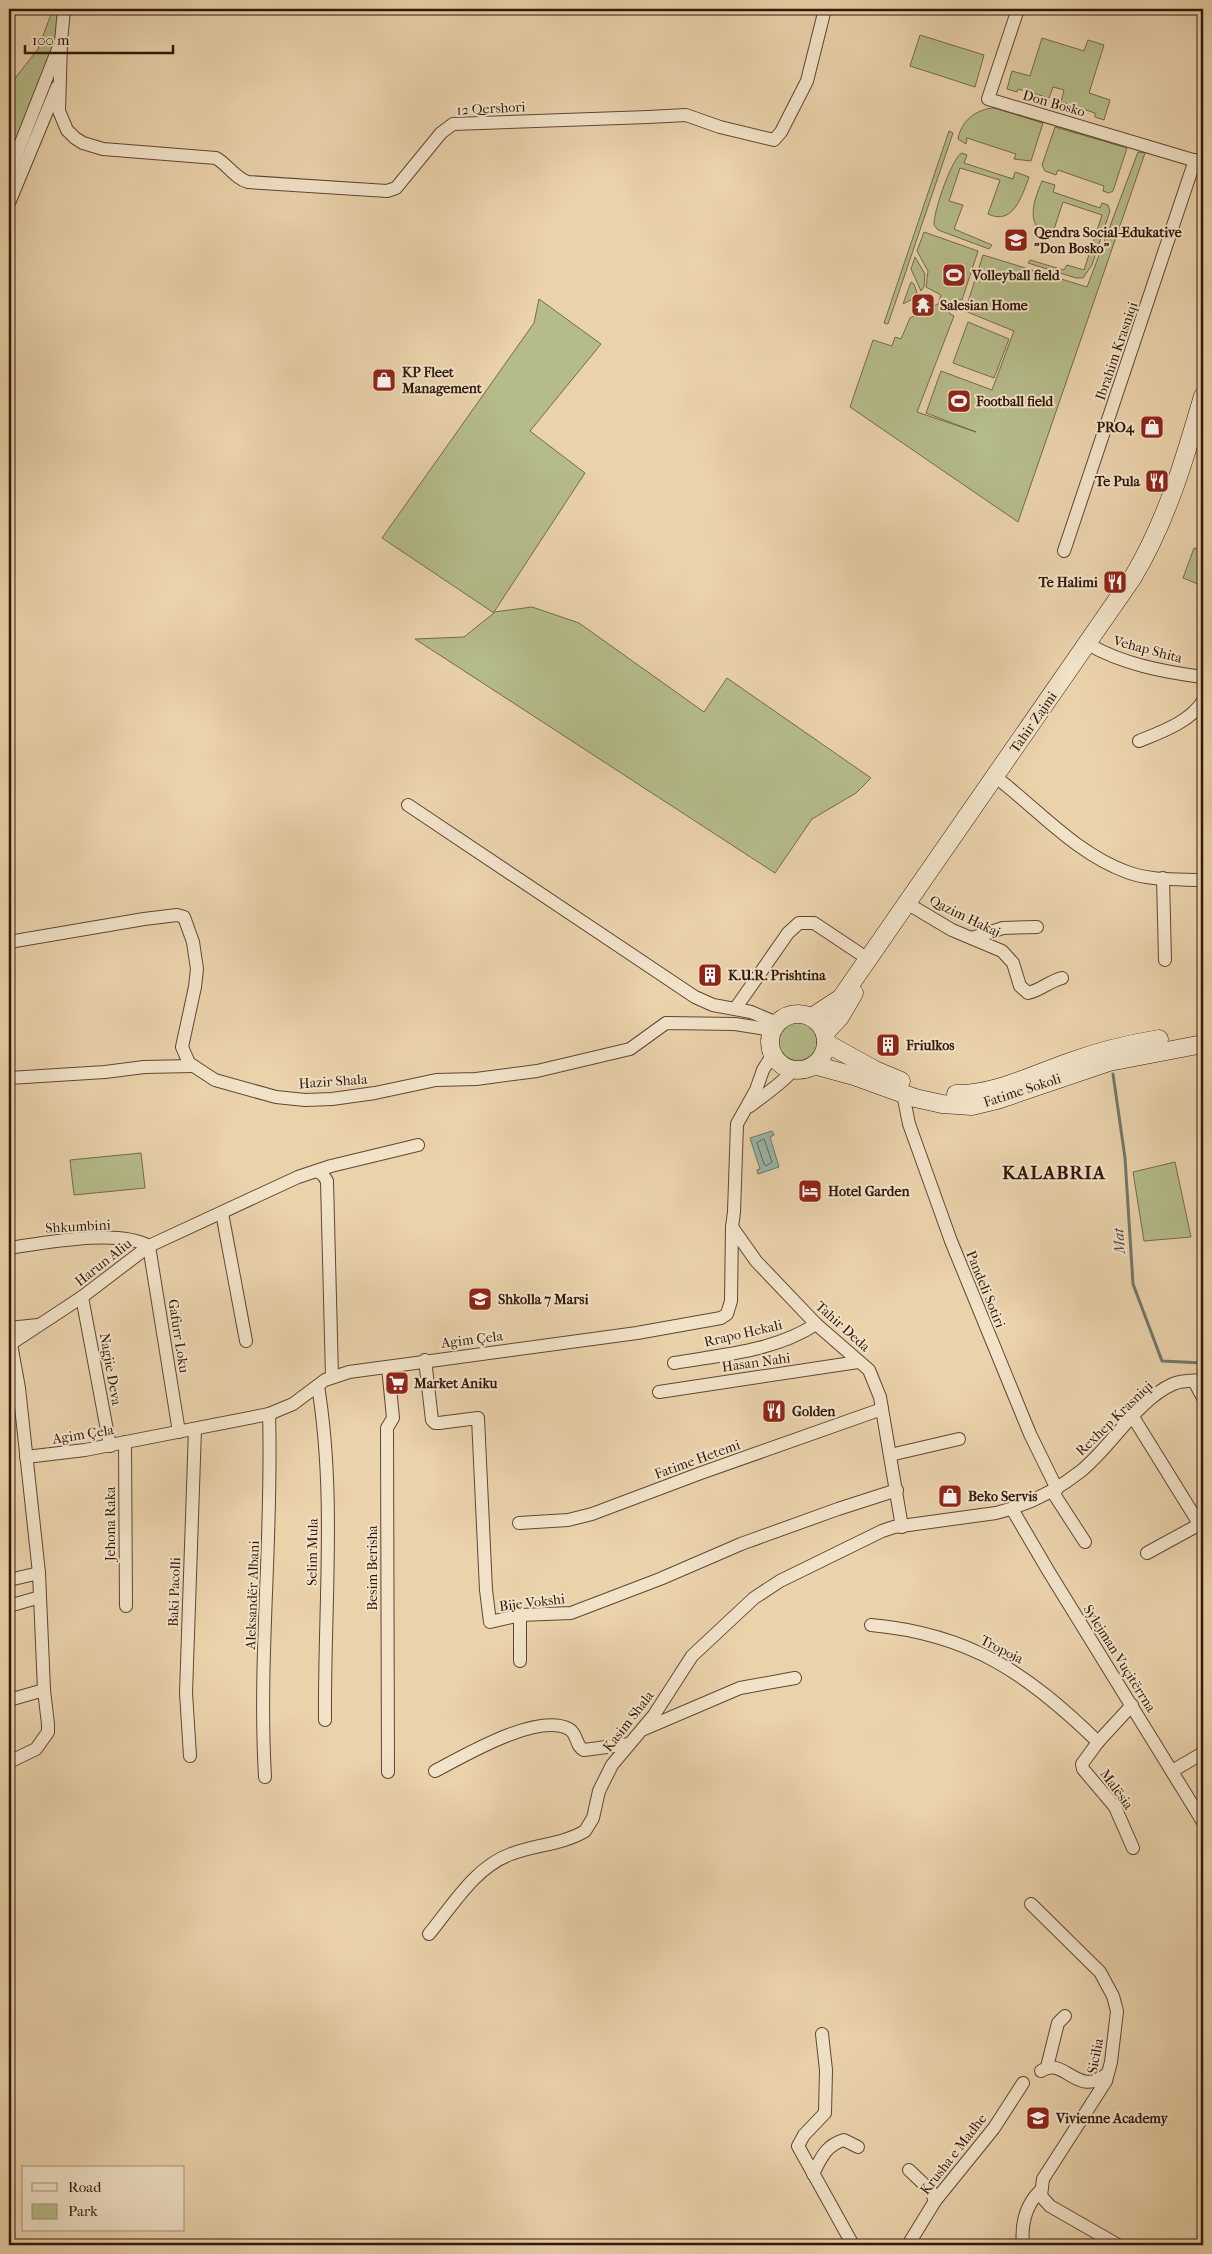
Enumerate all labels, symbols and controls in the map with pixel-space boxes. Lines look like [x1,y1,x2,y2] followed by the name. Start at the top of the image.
[25,22,172,54] scale bar
[32,31,70,49] text: 100 m
[1021,86,1087,121] street label: Don Bosko
[456,98,526,119] street label: 12 Qershori
[1033,224,1182,257] place label: Qendra Social-Edukative "Don Bosko"
[1003,227,1029,253] school or university icon: Qendra Social-Edukative "Don Bosko"
[941,262,967,288] sports icon: Volleyball field
[971,267,1061,284] place label: Volleyball field
[910,292,936,318] temple icon: Salesian Home
[940,297,1028,314] place label: Salesian Home
[1092,300,1141,403] street label: Ibrahim Krasniqi
[401,364,483,397] place label: KP Fleet Management
[371,367,397,393] shop icon: KP Fleet Management
[946,388,972,414] sports icon: Football field
[975,393,1055,410] place label: Football field
[1139,414,1165,440] shop icon: PRO4
[1096,419,1135,436] place label: PRO4
[1144,468,1170,494] restaurant icon: Te Pula
[1094,473,1141,490] place label: Te Pula
[1102,569,1128,595] restaurant icon: Te Halimi
[1037,574,1099,591] place label: Te Halimi
[1111,632,1185,667] street label: Vehap Shita
[1006,688,1061,756] street label: Tahir Zajmi
[926,892,1003,941] street label: Qazim Hakaj
[697,962,723,988] building icon: K.U.R. Prishtina
[728,967,826,984] place label: K.U.R. Prishtina
[875,1032,901,1058] building icon: Friulkos
[905,1037,955,1054] place label: Friulkos
[981,1070,1063,1111] street label: Fatime Sokoli
[298,1071,368,1092] street label: Hazir Shala
[1002,1162,1106,1184] district label: KALABRIA
[797,1178,823,1204] hotel icon: Hotel Garden
[828,1183,910,1200] place label: Hotel Garden
[45,1216,111,1237] street label: Shkumbini
[1109,1226,1129,1255] water label: Mat
[71,1235,135,1290] street label: Harun Aliu
[962,1248,1009,1330] street label: Pandeli Sotiri
[467,1286,493,1312] school or university icon: Shkolla 7 Marsi
[498,1291,589,1308] place label: Shkolla 7 Marsi
[164,1298,193,1374] street label: Gafurr Loku
[812,1298,874,1356] street label: Tahir Deda
[702,1316,784,1351] street label: Rrapo Hekali
[439,1327,504,1352] street label: Agim Çela
[96,1332,125,1407] street label: Nagjie Deva
[721,1349,791,1376] street label: Hasan Nahi
[384,1370,410,1396] supermarket icon: Market Aniku
[413,1375,498,1392] place label: Market Aniku
[1072,1377,1156,1459] street label: Rexhep Krasniqi
[761,1398,787,1424] restaurant icon: Golden
[792,1403,836,1420] place label: Golden
[50,1421,116,1448] street label: Agim Çela
[652,1436,742,1483] street label: Fatime Hetemi
[937,1483,963,1509] shop icon: Beko Servis
[102,1486,119,1562] street label: Jehona Raka
[968,1488,1038,1505] place label: Beko Servis
[303,1518,322,1586] street label: Selim Mula
[364,1525,381,1611] street label: Besim Berisha
[242,1540,263,1651] street label: Aleksandër Albani
[165,1557,184,1627] street label: Baki Pacolli
[498,1590,566,1615] street label: Bije Vokshi
[1080,1602,1160,1715] street label: Sylejman Vuçitërrna
[977,1631,1027,1668] street label: Tropoja
[599,1687,658,1755] street label: Kasim Shala
[1096,1766,1137,1813] street label: Malësia
[1084,2036,1107,2075] street label: Sicilia
[1025,2105,1051,2131] school or university icon: Vivienne Academy
[916,2110,990,2198] street label: Krusha e Madhe
[1055,2110,1170,2127] place label: Vivienne Academy
[22,2166,185,2232] legend
[68,2178,102,2196] text: Road
[68,2202,98,2220] text: Park

